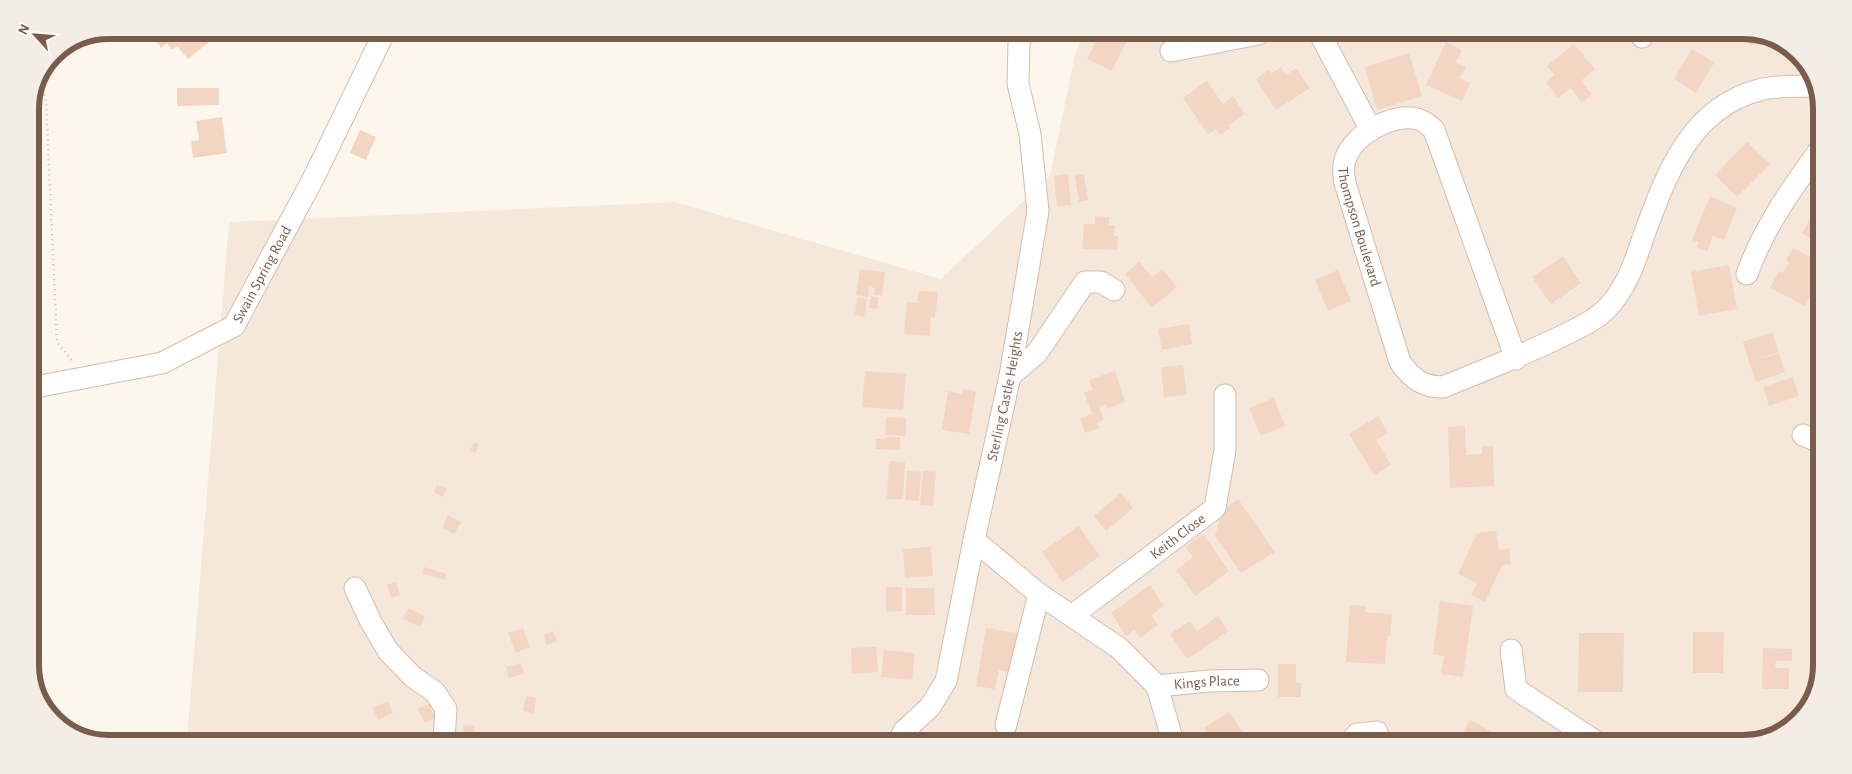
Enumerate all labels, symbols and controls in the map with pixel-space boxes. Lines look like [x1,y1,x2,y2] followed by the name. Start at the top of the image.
[10,10,60,60] north arrow
[16,22,33,37] text: N
[1336,167,1384,288] street label: Thompson Boulevard
[230,223,294,325] street label: Swain Spring Road
[984,330,1025,463] street label: Sterling Castle Heights
[1147,511,1208,562] street label: Keith Close
[1173,673,1240,692] street label: Kings Place

